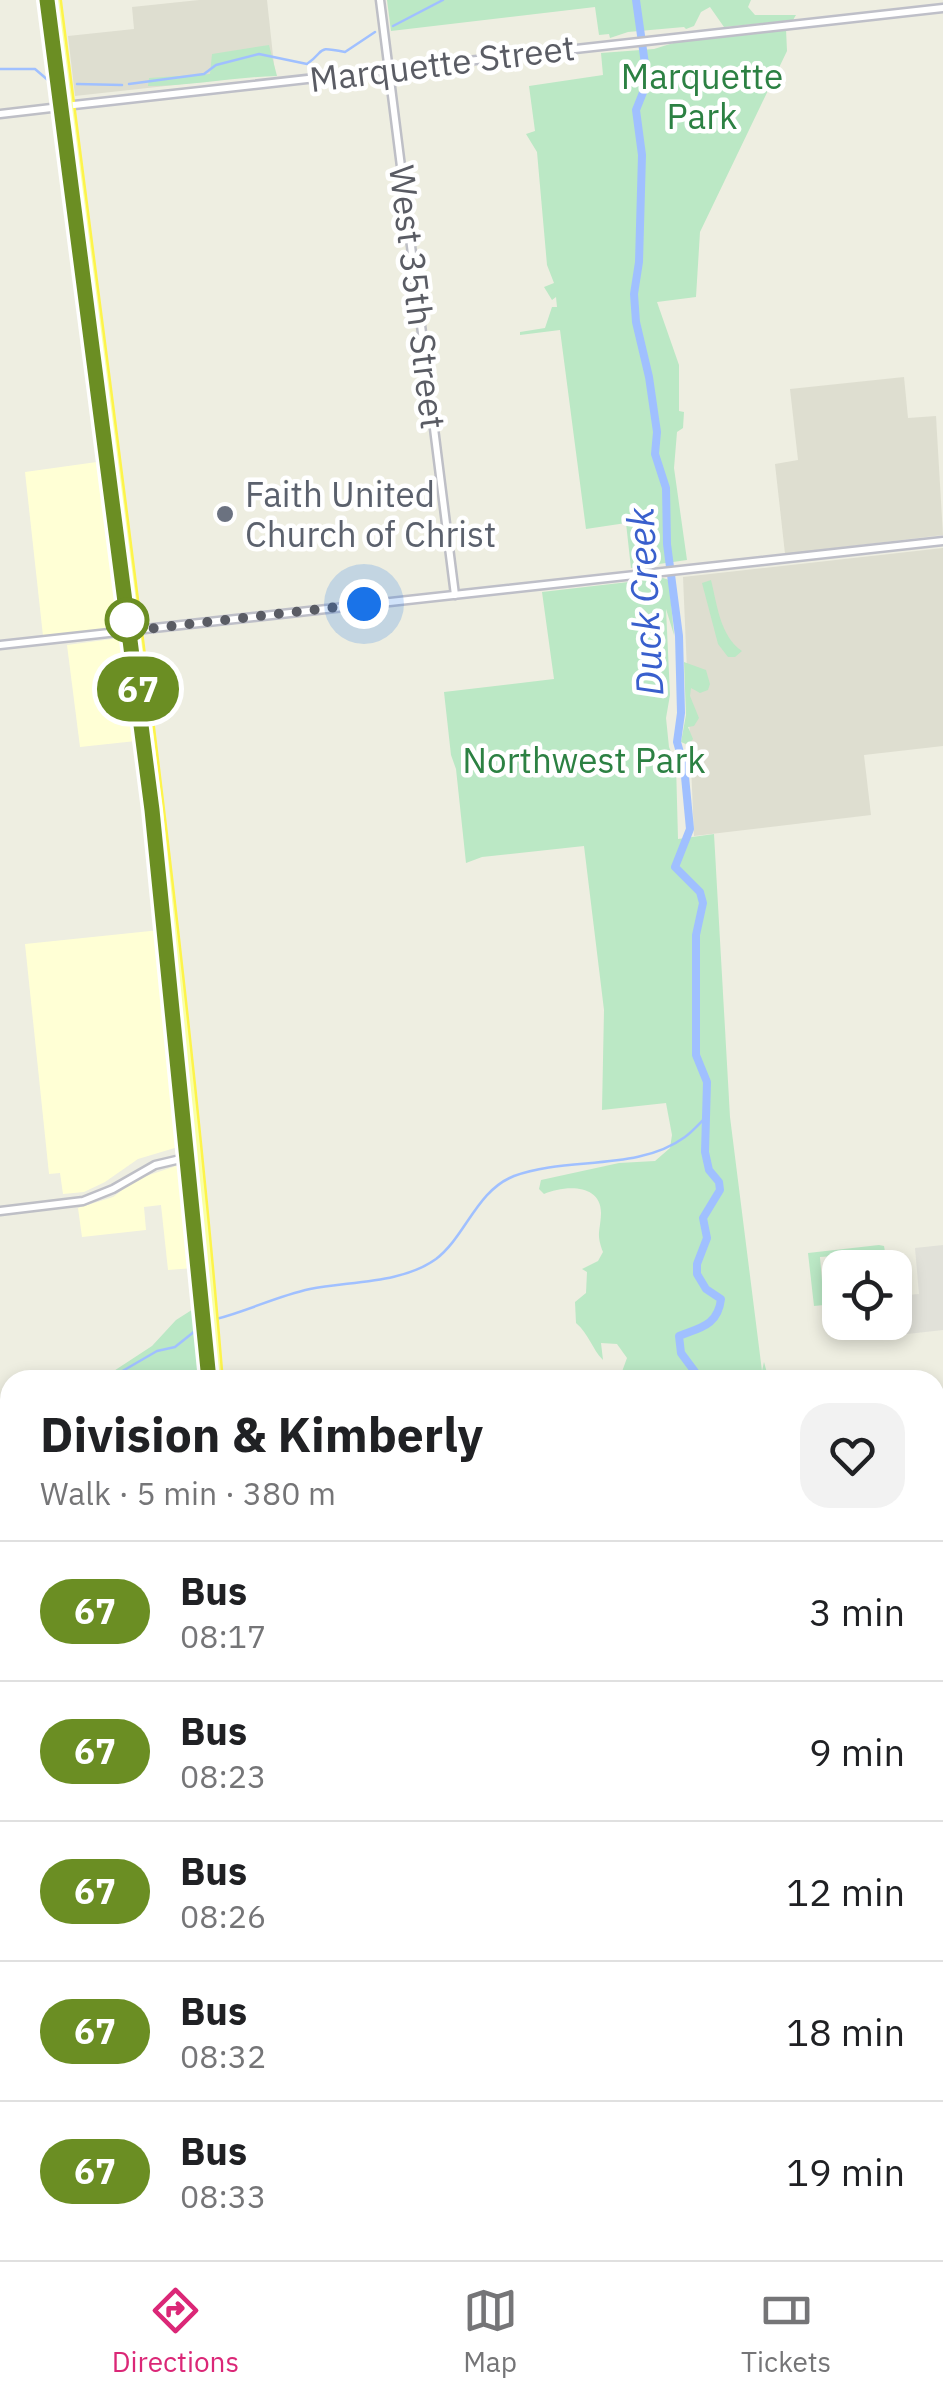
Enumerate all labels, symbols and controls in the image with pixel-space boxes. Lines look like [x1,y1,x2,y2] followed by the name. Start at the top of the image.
[307,24,577,102] street label: Marquette Street
[621,53,783,139] park label: Marquette Park
[379,162,457,432] street label: West 35th Street
[245,471,496,557] place label: Faith United Church of Christ
[214,503,236,525] marker: Faith United Church of Christ
[615,505,673,697] water label: Duck Creek
[339,579,389,629] your location
[106,599,148,641] unlabelled marker
[93,656,183,722] line badge: 67
[117,666,159,712] text: 67
[462,737,706,783] park label: Northwest Park
[822,1250,912,1340] map controls
[822,1250,912,1340] button: locate
[40,1403,483,1465] text: Division & Kimberly
[800,1403,905,1508] button: heart
[40,1472,336,1514] text: Walk · 5 min · 380 m
[180,1566,247,1615] text: Bus
[809,1587,905,1636] text: 3 min
[74,1588,116,1634] text: 67
[180,1615,266,1657] text: 08:17
[180,1706,247,1755] text: Bus
[809,1727,905,1776] text: 9 min
[74,1728,116,1774] text: 67
[180,1755,266,1797] text: 08:23
[180,1846,247,1895] text: Bus
[786,1867,905,1916] text: 12 min
[74,1868,116,1914] text: 67
[180,1895,266,1937] text: 08:26
[180,1986,247,2035] text: Bus
[786,2007,905,2056] text: 18 min
[74,2008,116,2054] text: 67
[180,2035,266,2077] text: 08:32
[180,2126,247,2175] text: Bus
[786,2147,905,2196] text: 19 min
[74,2148,116,2194] text: 67
[180,2175,266,2217] text: 08:33
[112,2283,239,2380] tab: Directions
[463,2283,518,2380] tab: Map
[741,2283,831,2380] tab: Tickets

